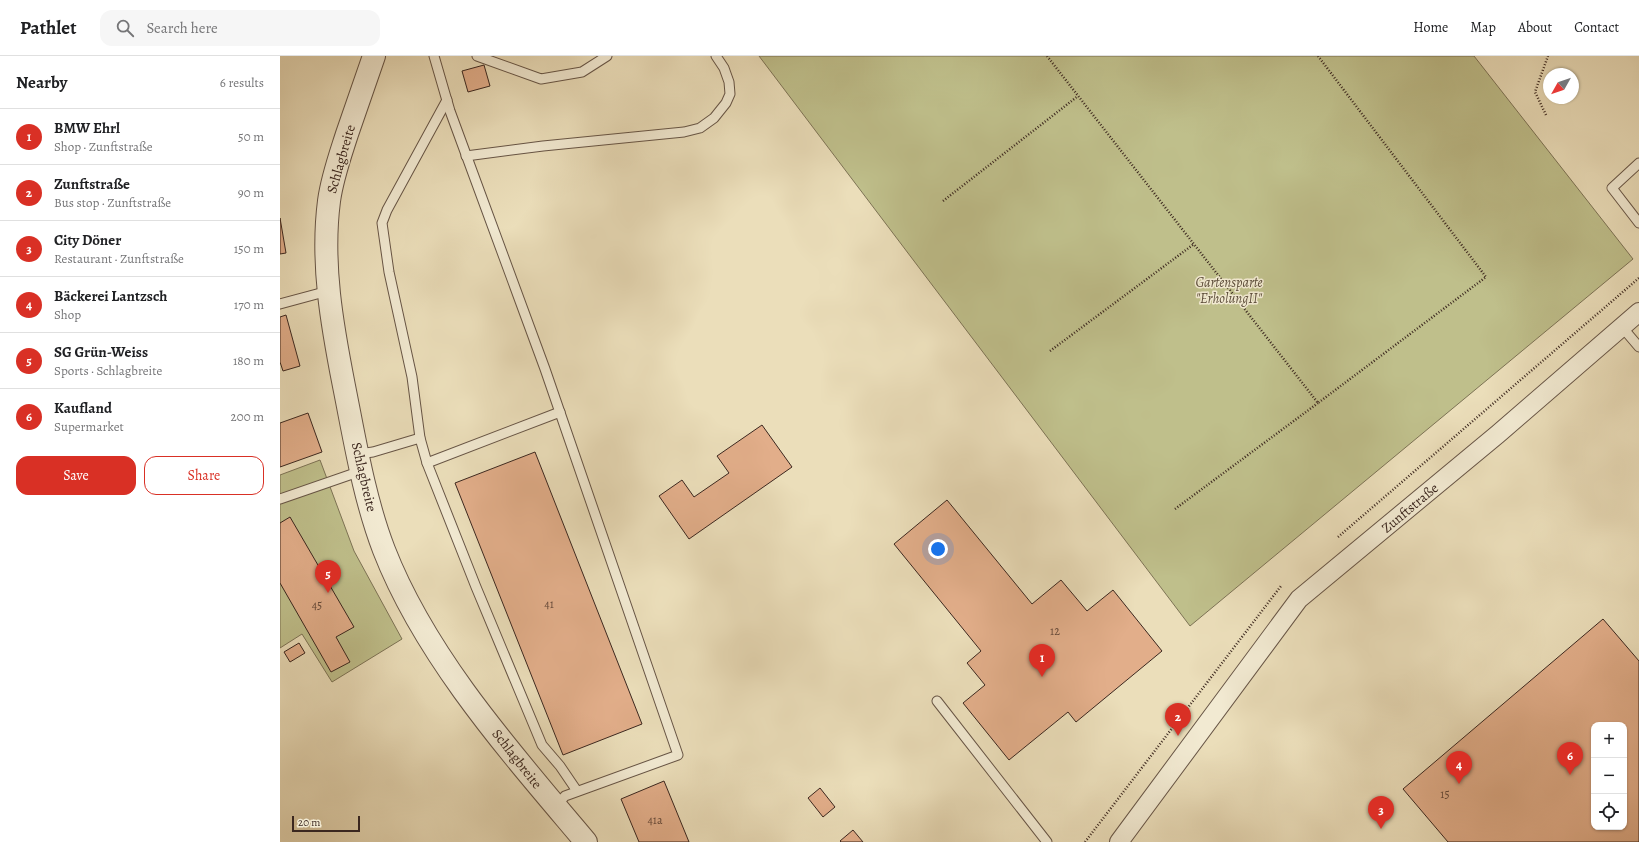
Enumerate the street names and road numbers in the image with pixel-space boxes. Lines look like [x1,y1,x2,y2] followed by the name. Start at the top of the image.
[322,122,360,196] street label: Schlagbreite
[347,440,381,514] street label: Schlagbreite
[1378,479,1442,537] street label: Zunftstraße
[488,725,546,793] street label: Schlagbreite

